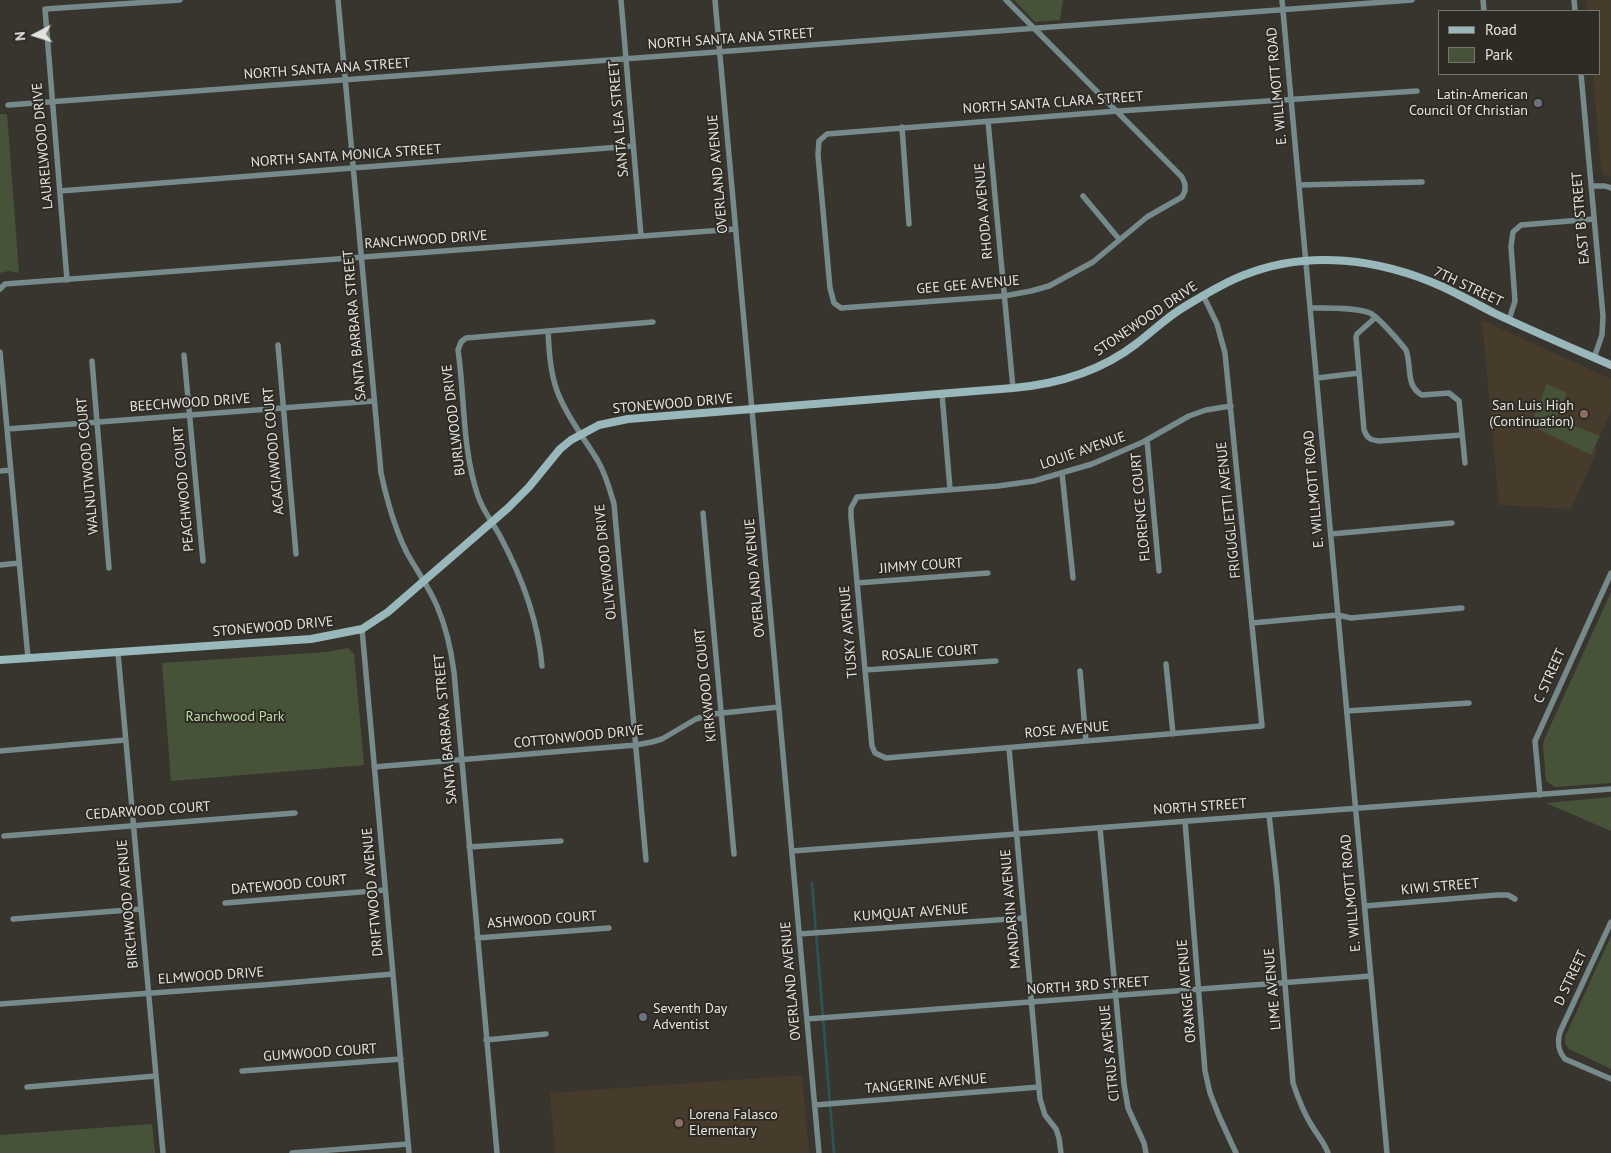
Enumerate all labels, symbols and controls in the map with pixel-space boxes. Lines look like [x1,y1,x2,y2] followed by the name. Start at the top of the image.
[10,10,60,60] north arrow
[1438,10,1601,75] legend
[1485,20,1517,39] text: Road
[647,25,815,53] street label: NORTH SANTA ANA STREET
[1263,26,1291,146] street label: E. WILLMOTT ROAD
[11,31,29,42] text: N
[1485,45,1513,64] text: Park
[243,55,411,83] street label: NORTH SANTA ANA STREET
[606,60,632,178] street label: SANTA LEA STREET
[29,82,57,210] street label: LAURELWOOD DRIVE
[1409,87,1528,120] place label: Latin-American Council Of Christian
[962,88,1144,118] street label: NORTH SANTA CLARA STREET
[1532,97,1544,109] marker: Latin-American Council Of Christian
[704,114,732,234] street label: OVERLAND AVENUE
[250,141,442,171] street label: NORTH SANTA MONICA STREET
[971,162,997,260] street label: RHODA AVENUE
[1569,171,1593,265] street label: EAST B STREET
[364,227,488,253] street label: RANCHWOOD DRIVE
[340,249,370,401] street label: SANTA BARBARA STREET
[1431,264,1505,310] street label: 7TH STREET
[916,272,1020,298] street label: GEE GEE AVENUE
[1091,278,1201,360] street label: STONEWOOD DRIVE
[439,363,469,477] street label: BURLWOOD DRIVE
[260,386,288,516] street label: ACACIAWOOD COURT
[129,390,251,416] street label: BEECHWOOD DRIVE
[612,390,734,418] street label: STONEWOOD DRIVE
[74,397,102,535] street label: WALNUTWOOD COURT
[1489,398,1574,431] place label: San Luis High (Continuation)
[1578,408,1590,420] marker: San Luis High (Continuation)
[170,426,198,552] street label: PEACHWOOD COURT
[1038,429,1128,473] street label: LOUIE AVENUE
[1300,429,1328,549] street label: E. WILLMOTT ROAD
[1213,441,1245,579] street label: FRIGUGLIETTI AVENUE
[1128,452,1154,562] street label: FLORENCE COURT
[592,503,620,621] street label: OLIVEWOOD DRIVE
[741,518,769,638] street label: OVERLAND AVENUE
[879,555,963,577] street label: JIMMY COURT
[837,585,861,679] street label: TUSKY AVENUE
[212,613,334,641] street label: STONEWOOD DRIVE
[692,627,720,743] street label: KIRKWOOD COURT
[881,641,979,665] street label: ROSALIE COURT
[1531,646,1569,706] street label: C STREET
[431,653,461,805] street label: SANTA BARBARA STREET
[186,709,284,725] park label: Ranchwood Park
[1024,718,1110,742] street label: ROSE AVENUE
[513,722,645,752] street label: COTTONWOOD DRIVE
[1153,795,1247,819] street label: NORTH STREET
[85,798,211,824] street label: CEDARWOOD COURT
[359,827,387,957] street label: DRIFTWOOD AVENUE
[1337,833,1365,953] street label: E. WILLMOTT ROAD
[114,839,142,969] street label: BIRCHWOOD AVENUE
[997,848,1025,970] street label: MANDARIN AVENUE
[230,872,348,898] street label: DATEWOOD COURT
[1400,875,1480,899] street label: KIWI STREET
[853,901,969,925] street label: KUMQUAT AVENUE
[487,908,597,932] street label: ASHWOOD COURT
[777,921,805,1041] street label: OVERLAND AVENUE
[1174,938,1200,1044] street label: ORANGE AVENUE
[1261,947,1285,1031] street label: LIME AVENUE
[1551,948,1591,1008] street label: D STREET
[157,964,265,988] street label: ELMWOOD DRIVE
[1026,973,1150,999] street label: NORTH 3RD STREET
[653,1001,727,1034] place label: Seventh Day Adventist
[1097,1004,1123,1102] street label: CITRUS AVENUE
[637,1011,649,1023] marker: Seventh Day Adventist
[263,1041,377,1065] street label: GUMWOOD COURT
[864,1070,988,1098] street label: TANGERINE AVENUE
[689,1107,778,1140] place label: Lorena Falasco Elementary
[673,1117,685,1129] marker: Lorena Falasco Elementary

